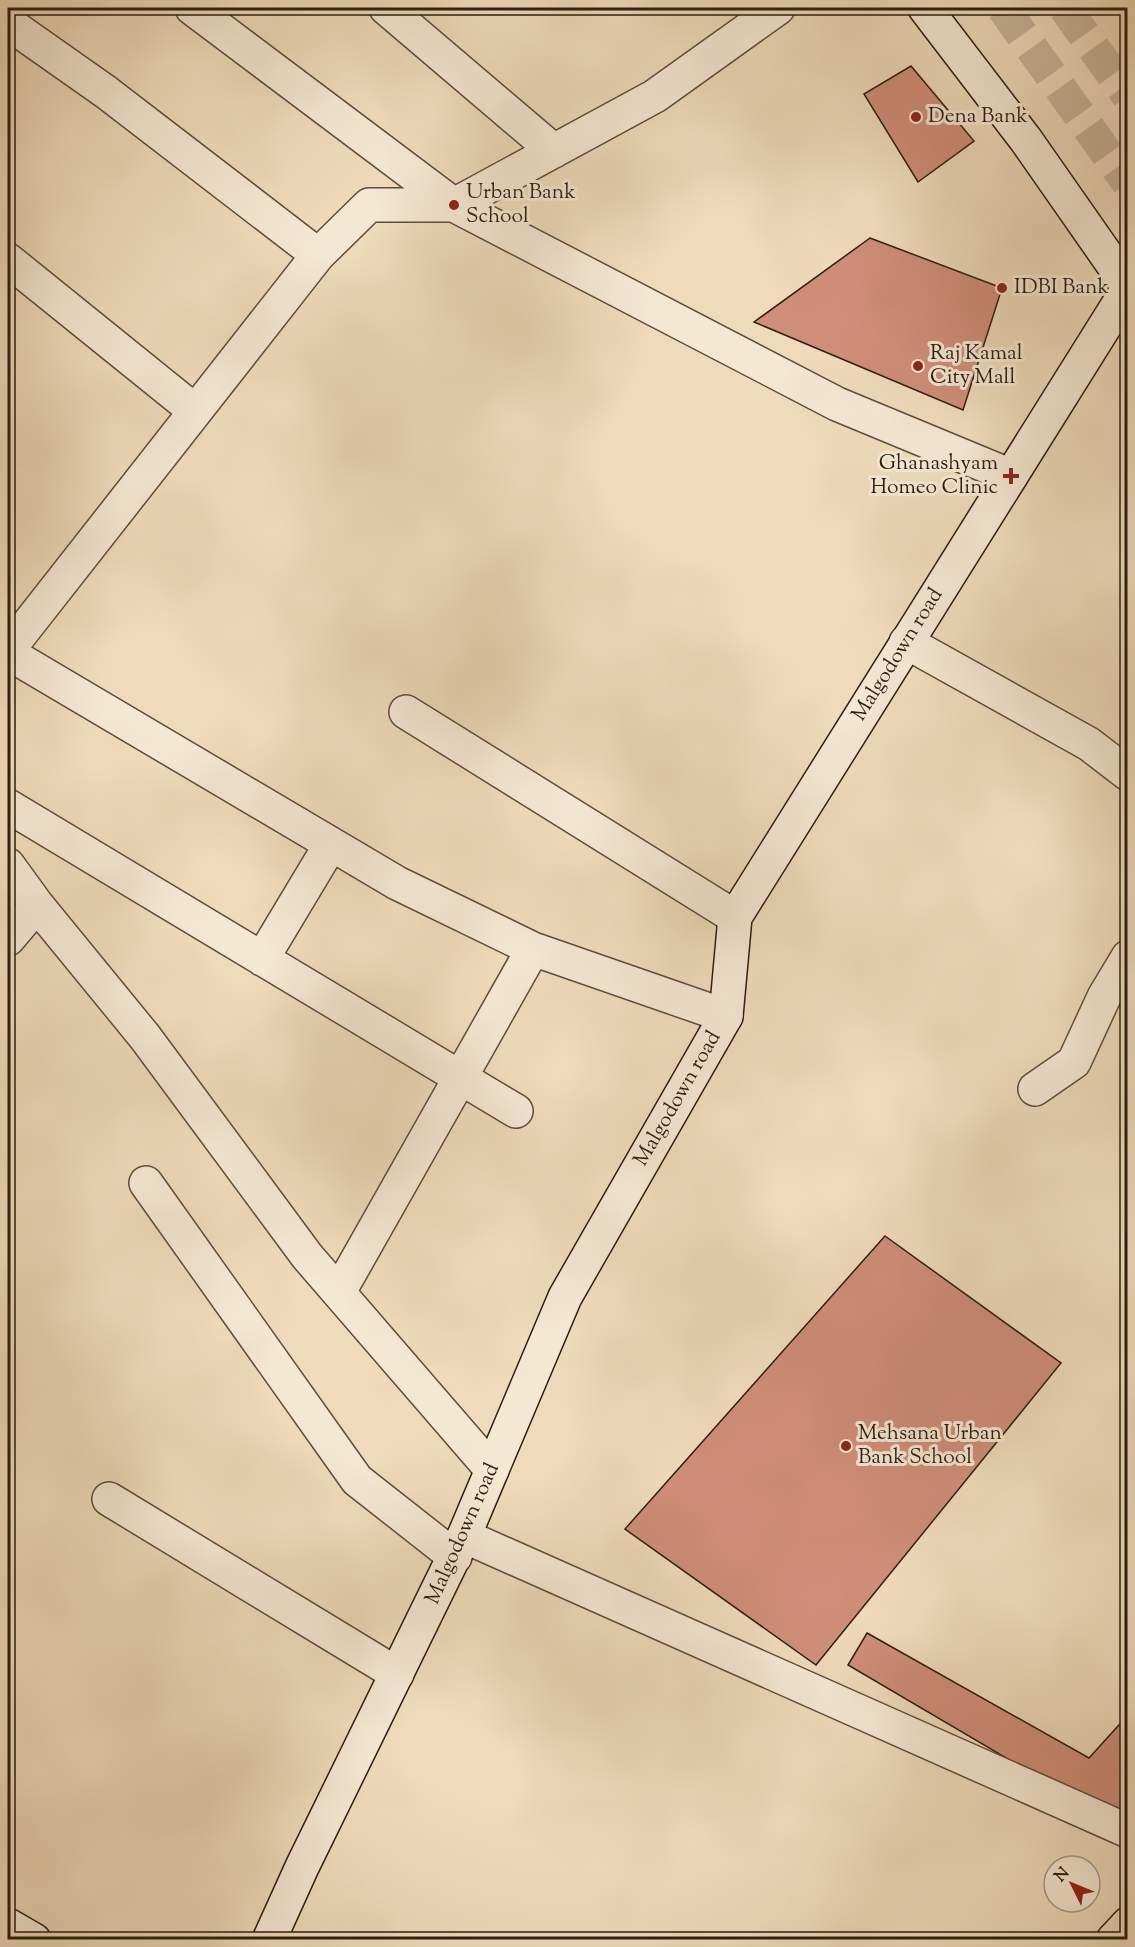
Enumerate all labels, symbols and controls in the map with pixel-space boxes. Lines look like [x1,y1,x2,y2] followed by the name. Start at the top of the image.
[928,102,1028,132] place label: Dena Bank
[909,110,923,124] marker: Dena Bank
[466,178,576,232] place label: Urban Bank School
[447,198,461,212] marker: Urban Bank School
[1014,273,1109,303] place label: IDBI Bank
[995,281,1009,295] marker: IDBI Bank
[930,339,1023,393] place label: Raj Kamal City Mall
[911,359,925,373] marker: Raj Kamal City Mall
[870,449,998,503] place label: Ghanashyam Homeo Clinic
[1002,467,1020,485] marker: Ghanashyam Homeo Clinic
[845,582,951,727] street label: Malgodown road
[627,1026,729,1172] street label: Malgodown road
[858,1419,1002,1473] place label: Mehsana Urban Bank School
[839,1439,853,1453] marker: Mehsana Urban Bank School
[418,1458,508,1610] street label: Malgodown road
[1042,1854,1102,1914] north arrow
[1050,1863,1076,1888] text: N

